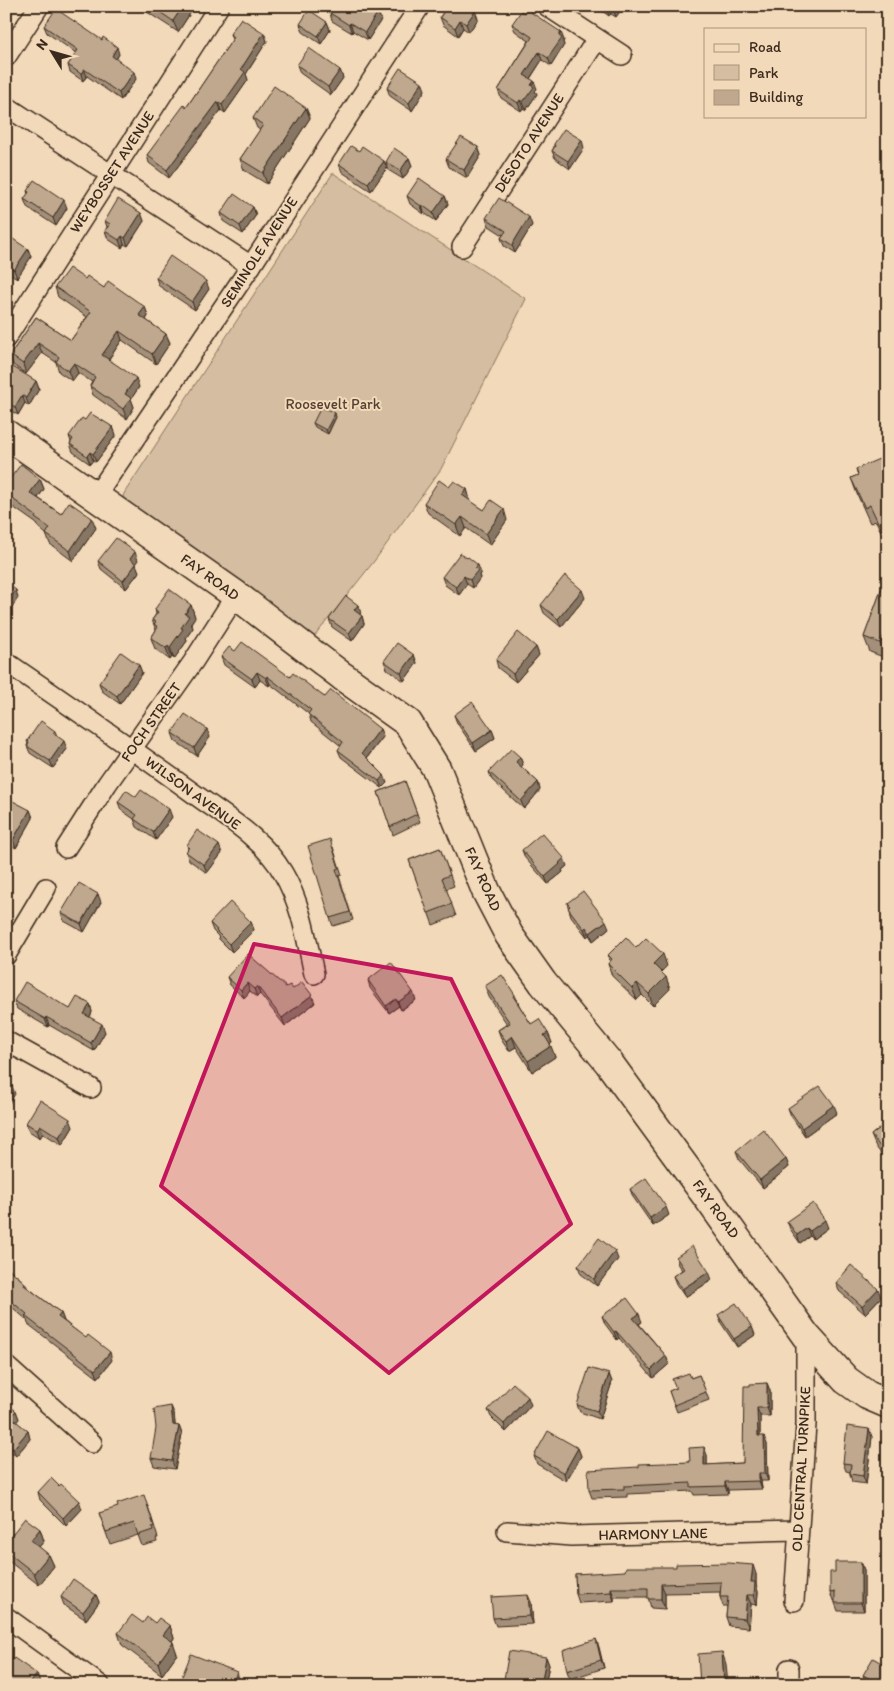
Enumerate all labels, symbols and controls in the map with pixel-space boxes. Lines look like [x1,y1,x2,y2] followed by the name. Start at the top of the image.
[28,28,78,78] north arrow
[704,28,866,118] legend
[32,36,52,53] text: N
[749,38,782,56] text: Road
[749,64,779,82] text: Park
[749,88,803,106] text: Building
[490,90,568,196] street label: DESOTO AVENUE
[66,108,158,236] street label: WEYBOSSET AVENUE
[217,193,301,311] street label: SEMINOLE AVENUE
[286,395,381,413] park label: Roosevelt Park
[177,550,243,604] street label: FAY ROAD
[117,678,185,765] street label: FOCH STREET
[142,752,244,834] street label: WILSON AVENUE
[461,844,505,914] street label: FAY ROAD
[689,1176,743,1242] street label: FAY ROAD
[788,1386,814,1552] street label: OLD CENTRAL TURNPIKE
[598,1524,708,1544] street label: HARMONY LANE

